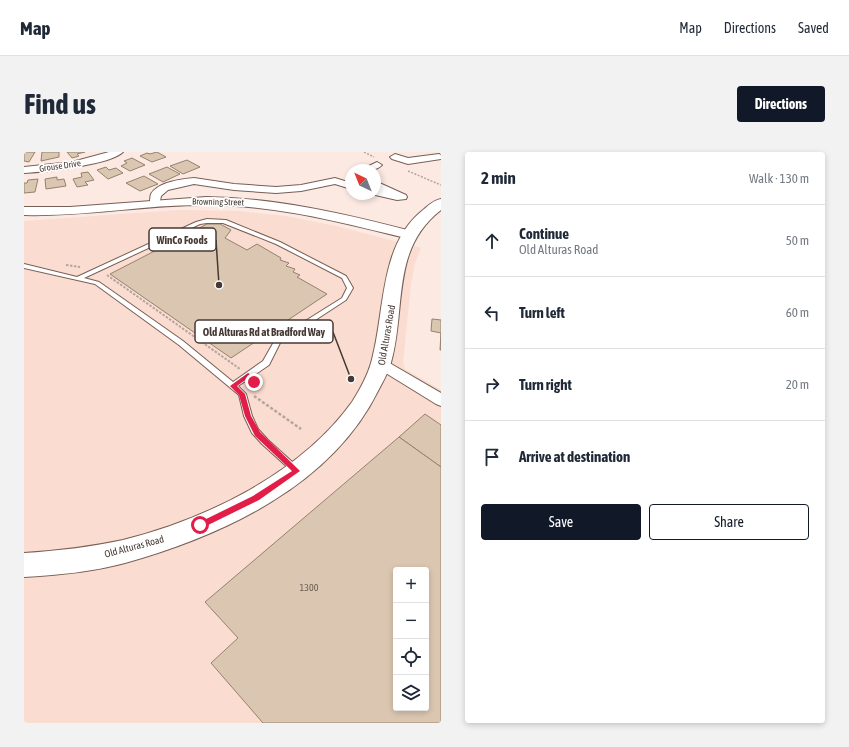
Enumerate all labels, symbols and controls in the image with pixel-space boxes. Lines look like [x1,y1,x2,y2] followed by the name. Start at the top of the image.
[20,17,51,39] text: Map
[679,20,702,36] text: Map
[724,20,776,36] text: Directions
[798,20,829,36] text: Saved
[737,86,825,122] button: Directions
[24,88,96,120] text: Find us
[39,158,81,174] street label: Grouse Drive
[345,164,381,200] north arrow
[481,168,516,188] text: 2 min
[749,171,809,186] text: Walk · 130 m
[192,197,245,207] street label: Browning Street
[519,225,569,242] text: Continue
[149,228,216,251] callout: WinCo Foods
[481,230,503,252] icon: ahead
[786,233,809,248] text: 50 m
[155,234,208,246] text: WinCo Foods
[519,242,599,257] text: Old Alturas Road
[481,302,503,324] icon: left
[376,304,397,366] street label: Old Alturas Road
[519,304,565,321] text: Turn left
[786,305,809,320] text: 60 m
[195,320,333,343] callout: Old Alturas Rd at Bradford Way
[203,326,326,338] text: Old Alturas Rd at Bradford Way
[245,373,263,391] route end
[481,374,503,396] icon: right
[519,376,572,393] text: Turn right
[786,377,809,392] text: 20 m
[481,446,503,468] icon: arrive
[519,448,630,465] text: Arrive at destination
[481,504,641,540] button: Save
[649,504,809,540] button: Share
[191,516,209,534] route start
[103,533,165,560] street label: Old Alturas Road
[393,567,429,711] map controls
[393,567,429,603] button: +
[300,582,319,593] house number: 1300
[393,603,429,639] button: −
[393,639,429,675] button: locate
[393,675,429,711] button: layers

